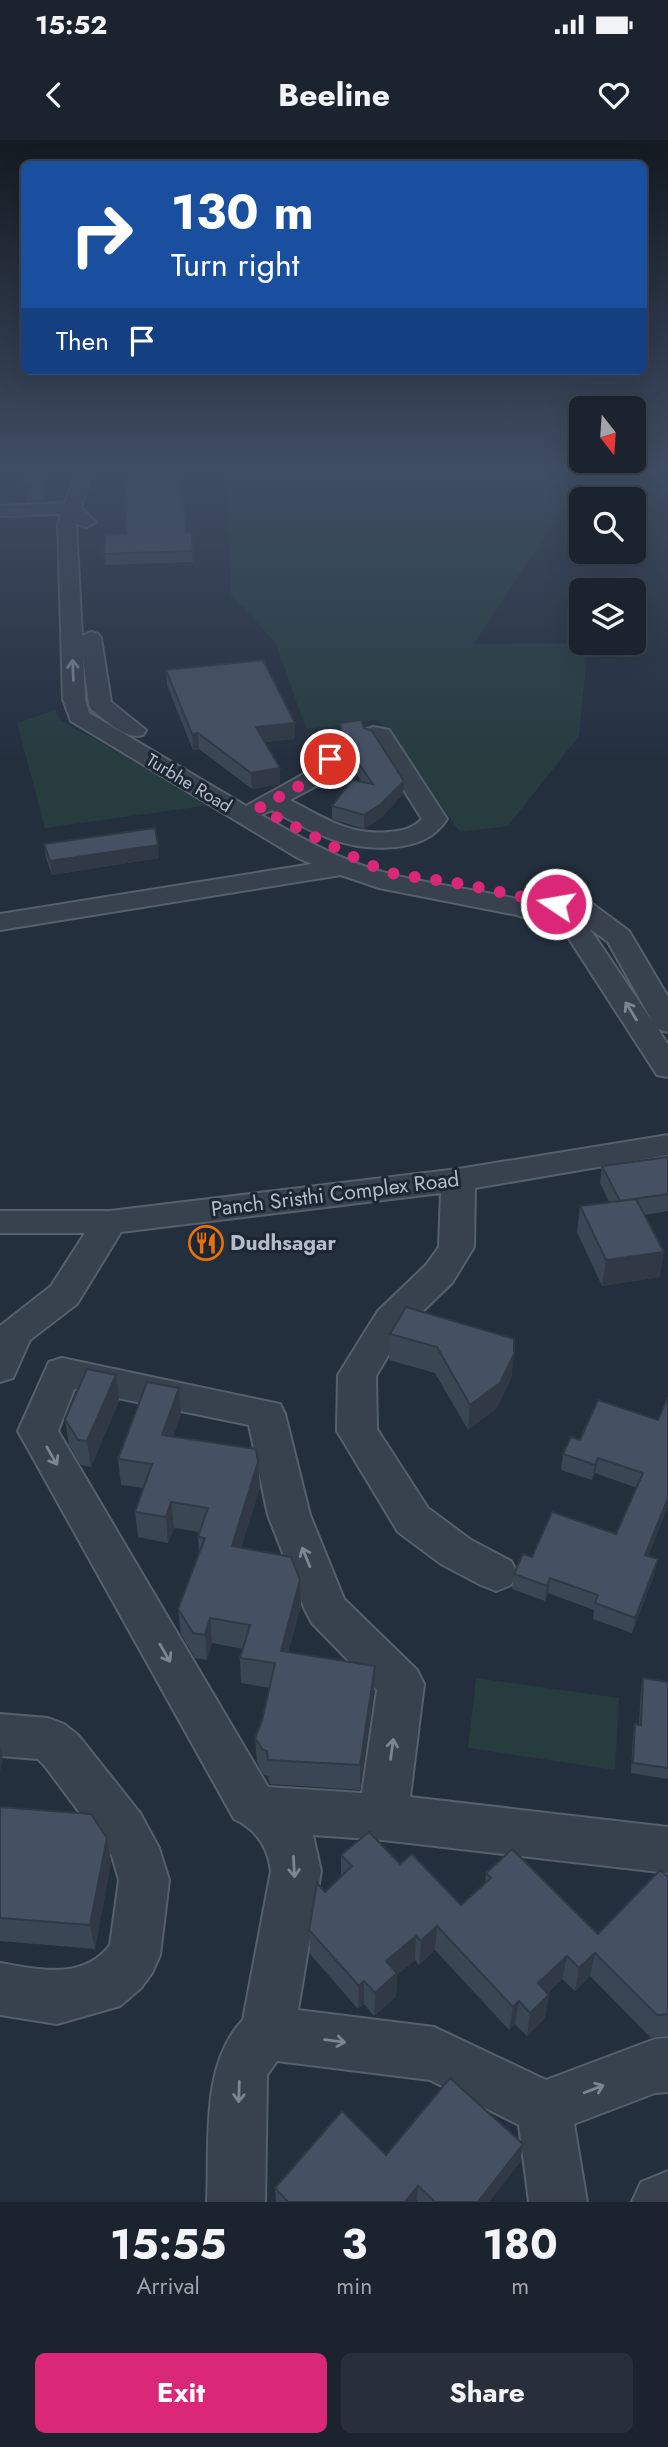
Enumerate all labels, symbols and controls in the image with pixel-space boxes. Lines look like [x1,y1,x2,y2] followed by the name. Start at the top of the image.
[35,6,107,44] text: 15:52
[278,72,390,118] text: Beeline
[35,76,73,114] icon: back
[595,76,633,114] icon: heart
[171,177,314,247] text: 130 m
[56,189,147,280] icon: right
[171,242,300,288] text: Turn right
[56,322,109,360] text: Then
[123,322,161,360] icon: arrive
[569,396,646,472] north arrow
[569,396,646,655] map controls
[569,487,646,564] button: search
[569,578,646,655] button: layers
[66,659,79,682] one-way arrow
[300,729,360,789] pin
[311,740,349,778] icon: arrive
[141,747,237,819] street label: Turbhe Road
[519,867,593,941] position arrow
[623,1002,638,1021] one-way arrow
[209,1164,461,1224] street label: Panch Sristhi Complex Road
[187,1224,225,1262] restaurant icon: Dudhsagar
[230,1228,336,1258] place label: Dudhsagar
[46,1445,59,1466] one-way arrow
[299,1547,312,1568] one-way arrow
[158,1643,172,1663] one-way arrow
[386,1738,399,1761] one-way arrow
[287,1855,300,1878] one-way arrow
[323,2035,346,2048] one-way arrow
[233,2080,246,2103] one-way arrow
[583,2081,605,2094] one-way arrow
[110,2214,226,2275] text: 15:55
[341,2214,367,2275] text: 3
[482,2214,558,2275] text: 180
[136,2269,200,2303] text: Arrival
[336,2269,372,2303] text: min
[511,2269,529,2303] text: m
[35,2353,327,2433] button: Exit
[341,2353,633,2433] button: Share

